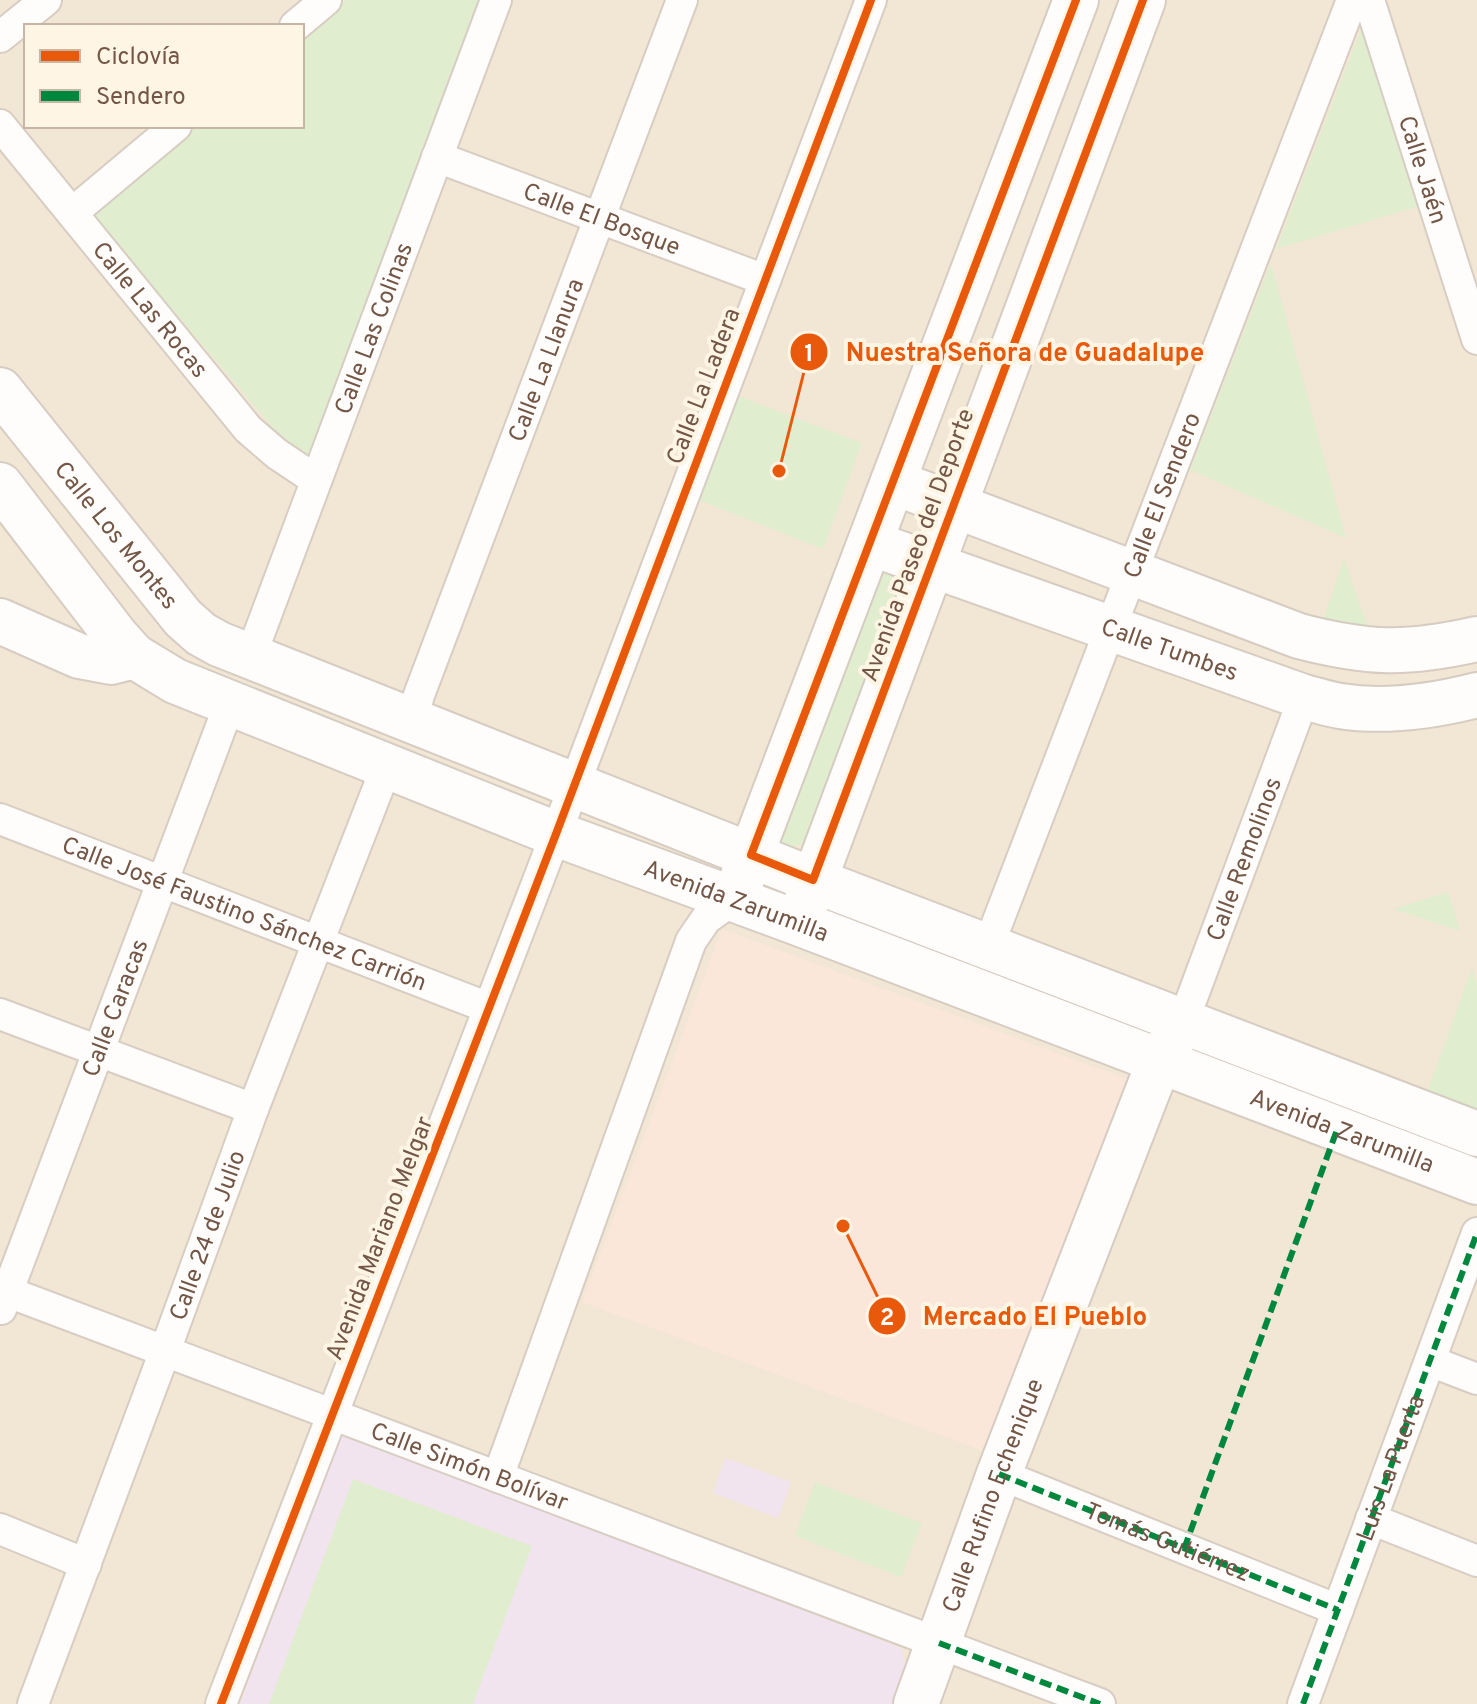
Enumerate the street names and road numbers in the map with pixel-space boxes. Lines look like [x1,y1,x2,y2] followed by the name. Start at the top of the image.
[1390,112,1452,228] street label: Calle Jaén
[518,178,684,264] street label: Calle El Bosque
[84,236,213,385] street label: Calle Las Rocas
[329,239,421,419] street label: Calle Las Colinas
[503,275,592,447] street label: Calle La Llanura
[661,304,749,469] street label: Calle La Ladera
[855,405,982,686] street label: Avenida Paseo del Deporte
[1118,409,1209,583] street label: Calle El Sendero
[46,456,183,616] street label: Calle Los Montes
[1096,613,1242,689] street label: Calle Tumbes
[1201,773,1290,946] street label: Calle Remolinos
[57,831,430,999] street label: Calle José Faustino Sánchez Carrión
[639,854,832,950] street label: Avenida Zarumilla
[77,935,156,1082] street label: Calle Caracas
[1245,1084,1438,1181] street label: Avenida Zarumilla
[320,1112,441,1365] street label: Avenida Mariano Melgar
[164,1147,254,1325] street label: Calle 24 de Julio
[937,1375,1051,1617] street label: Calle Rufino Echenique
[1351,1391,1433,1546] street label: Luis La Puerta
[366,1417,572,1519] street label: Calle Simón Bolívar
[1080,1497,1254,1590] street label: Tomás Gutiérrez

